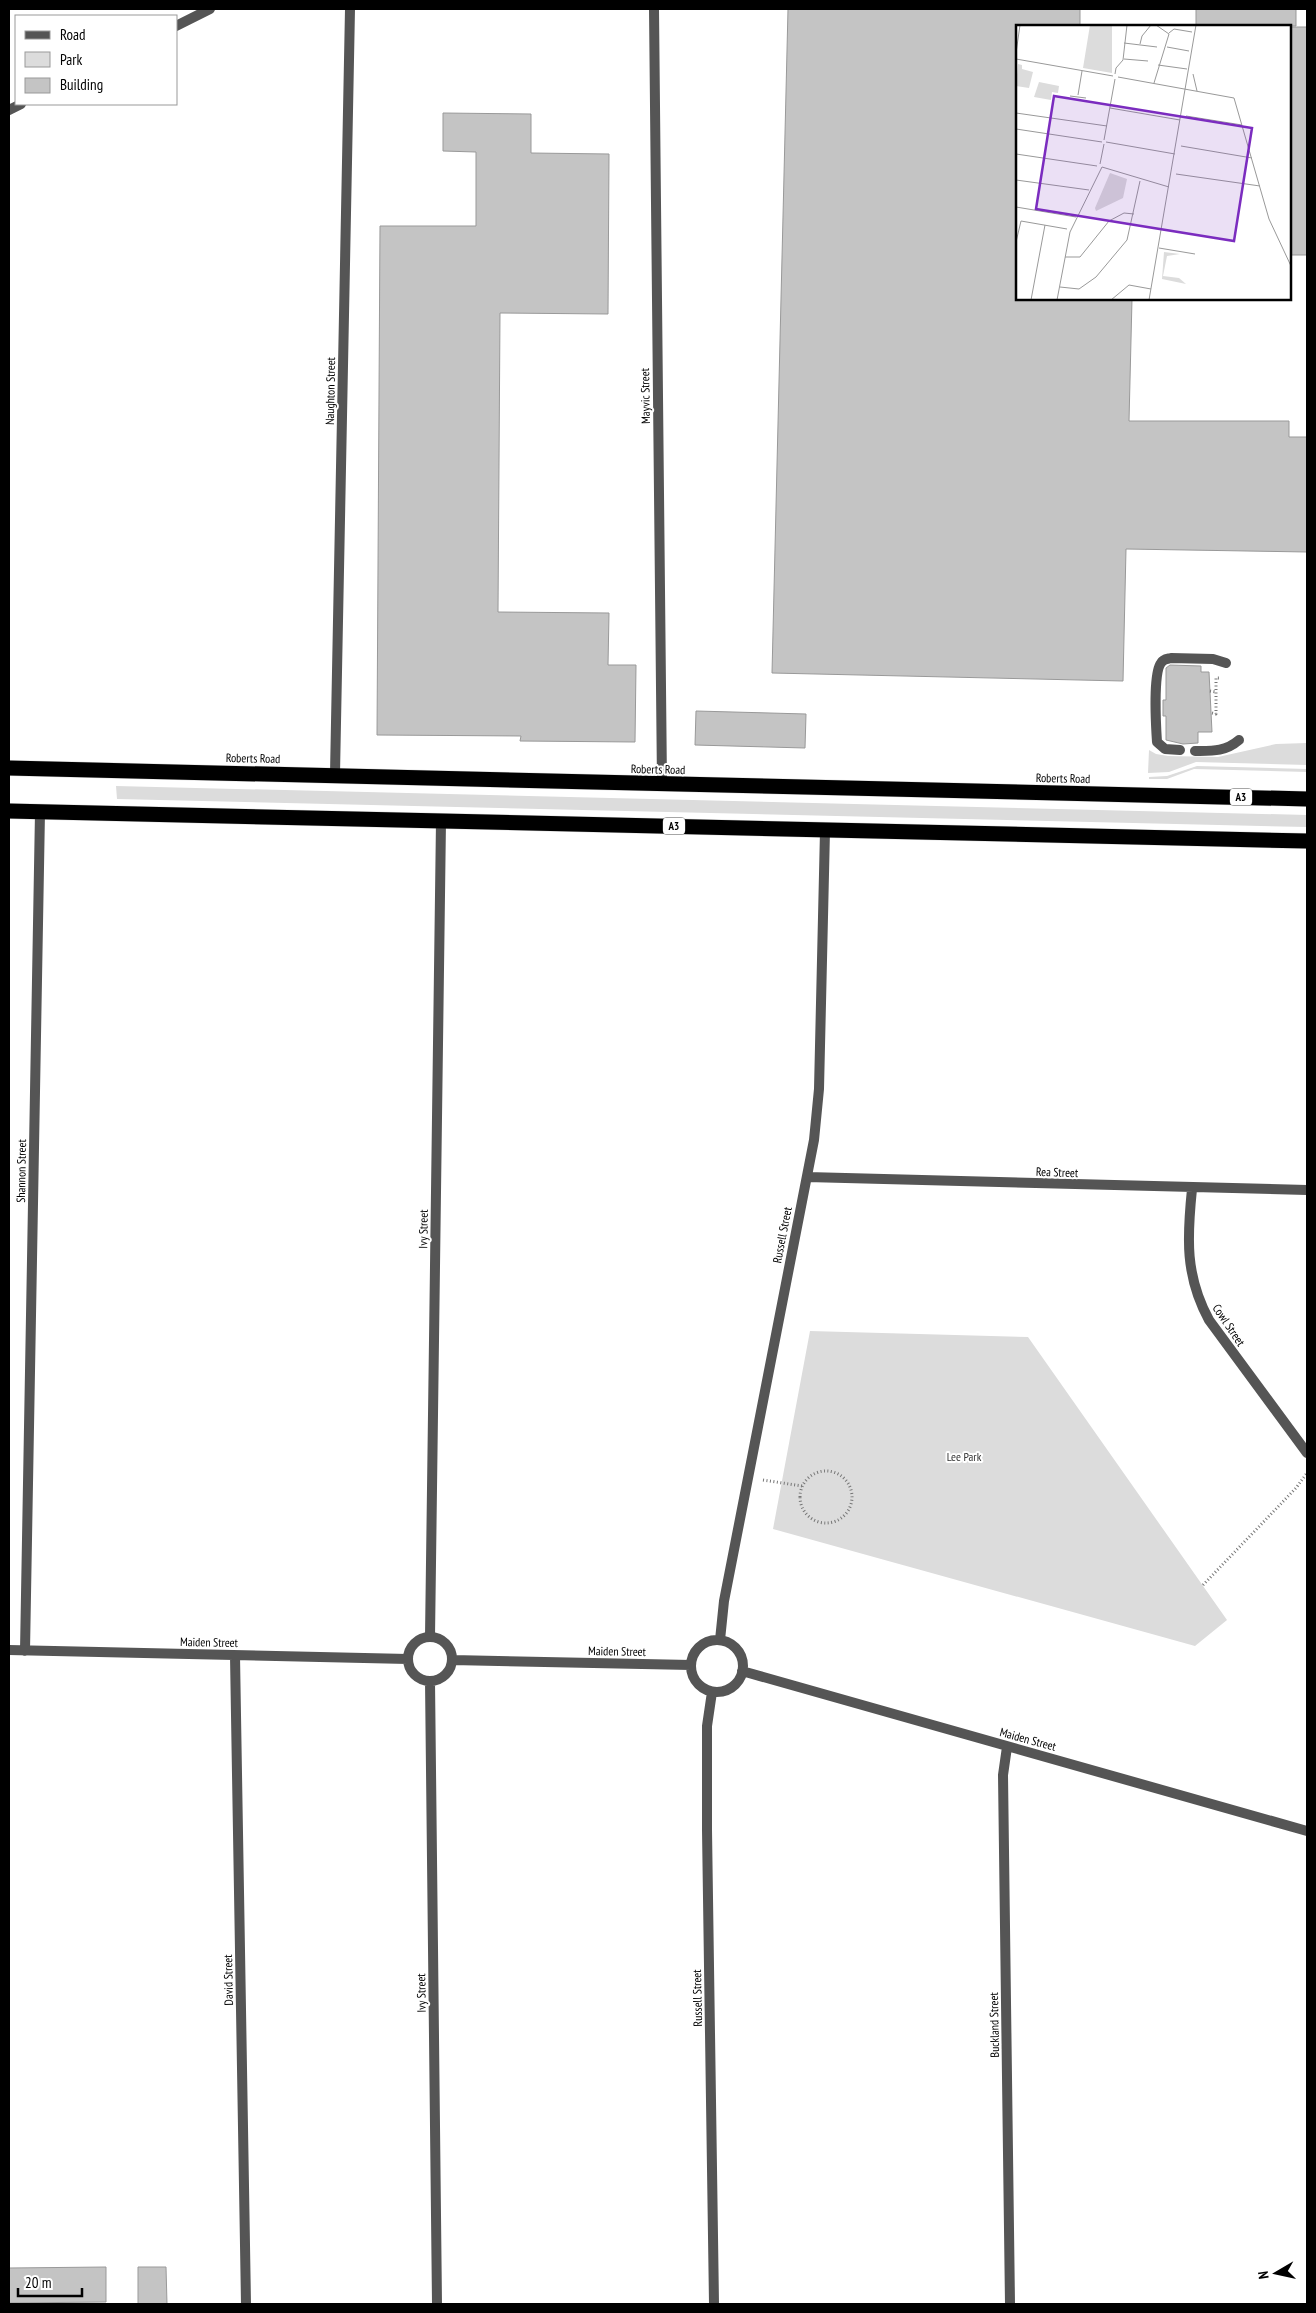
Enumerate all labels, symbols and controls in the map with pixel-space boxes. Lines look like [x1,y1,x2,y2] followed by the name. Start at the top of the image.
[15,15,178,105] legend
[60,25,86,44] text: Road
[1016,25,1291,300] inset map
[60,50,82,69] text: Park
[60,75,103,94] text: Building
[322,356,338,425] street label: Naughton Street
[637,367,653,424] street label: Mayvic Street
[226,750,280,766] street label: Roberts Road
[631,761,685,777] street label: Roberts Road
[1036,770,1090,786] street label: Roberts Road
[1230,789,1252,806] road number: A3
[663,818,685,834] road number: A3
[13,1138,29,1203] street label: Shannon Street
[1036,1164,1079,1180] street label: Rea Street
[769,1205,795,1264] street label: Russell Street
[415,1209,431,1249] street label: Ivy Street
[1210,1301,1249,1349] street label: Cowl Street
[947,1449,982,1464] park label: Lee Park
[180,1634,239,1650] street label: Maiden Street
[588,1643,647,1659] street label: Maiden Street
[998,1724,1059,1754] street label: Maiden Street
[220,1954,236,2006] street label: David Street
[689,1969,705,2027] street label: Russell Street
[413,1973,429,2013] street label: Ivy Street
[986,1992,1002,2058] street label: Buckland Street
[1251,2248,1301,2298] north arrow
[18,2266,81,2298] scale bar
[1254,2270,1273,2280] text: N
[25,2273,51,2292] text: 20 m

